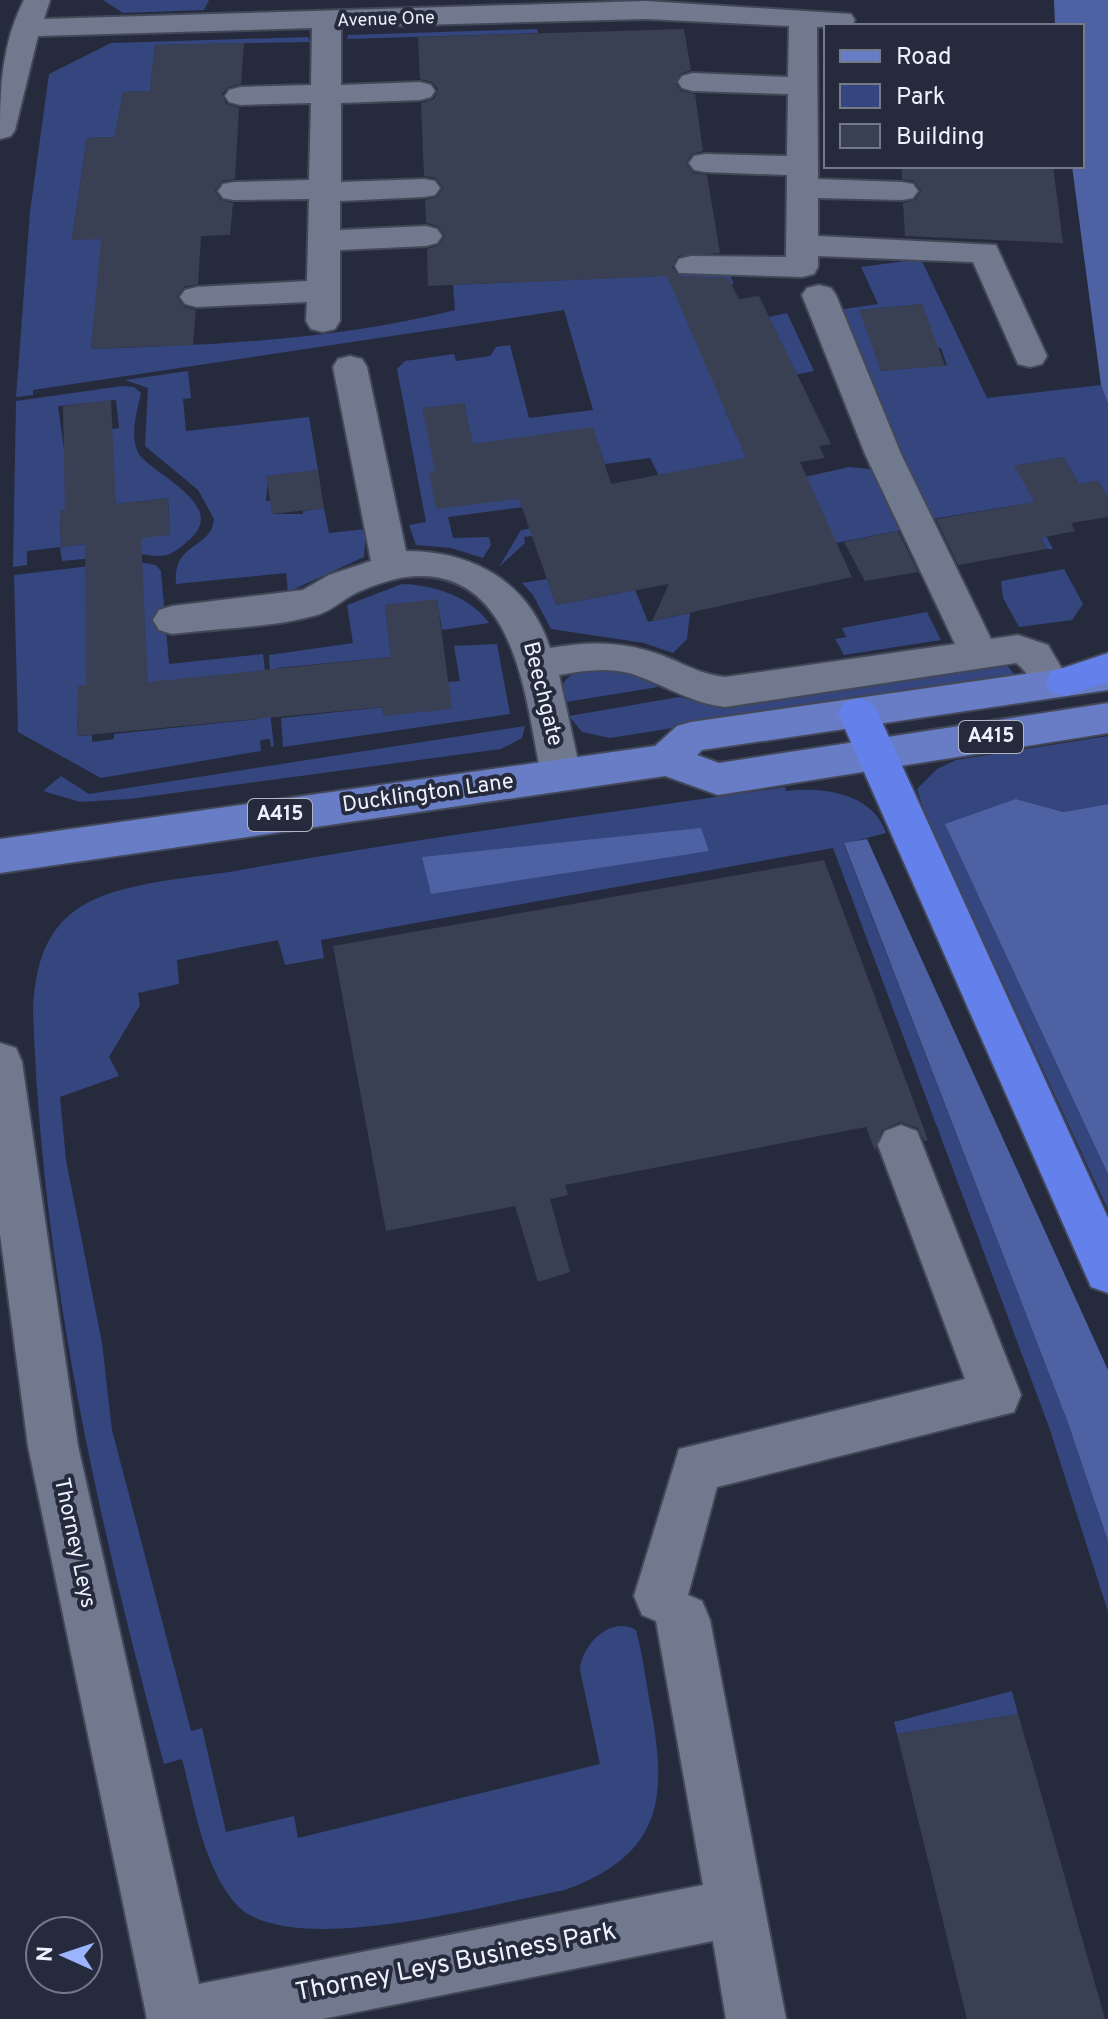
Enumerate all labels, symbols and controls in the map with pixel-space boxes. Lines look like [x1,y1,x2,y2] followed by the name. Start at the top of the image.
[337,7,435,33] street label: Avenue One
[824,24,1084,168] legend
[896,43,952,73] text: Road
[896,83,946,113] text: Park
[896,123,985,153] text: Building
[516,639,568,749] street label: Beechgate
[959,721,1023,753] road number: A415
[340,769,516,819] street label: Ducklington Lane
[248,799,312,831] road number: A415
[47,1475,101,1611] street label: Thorney Leys
[24,1915,104,1995] north arrow
[293,1916,619,2010] street label: Thorney Leys Business Park
[33,1945,60,1963] text: N

